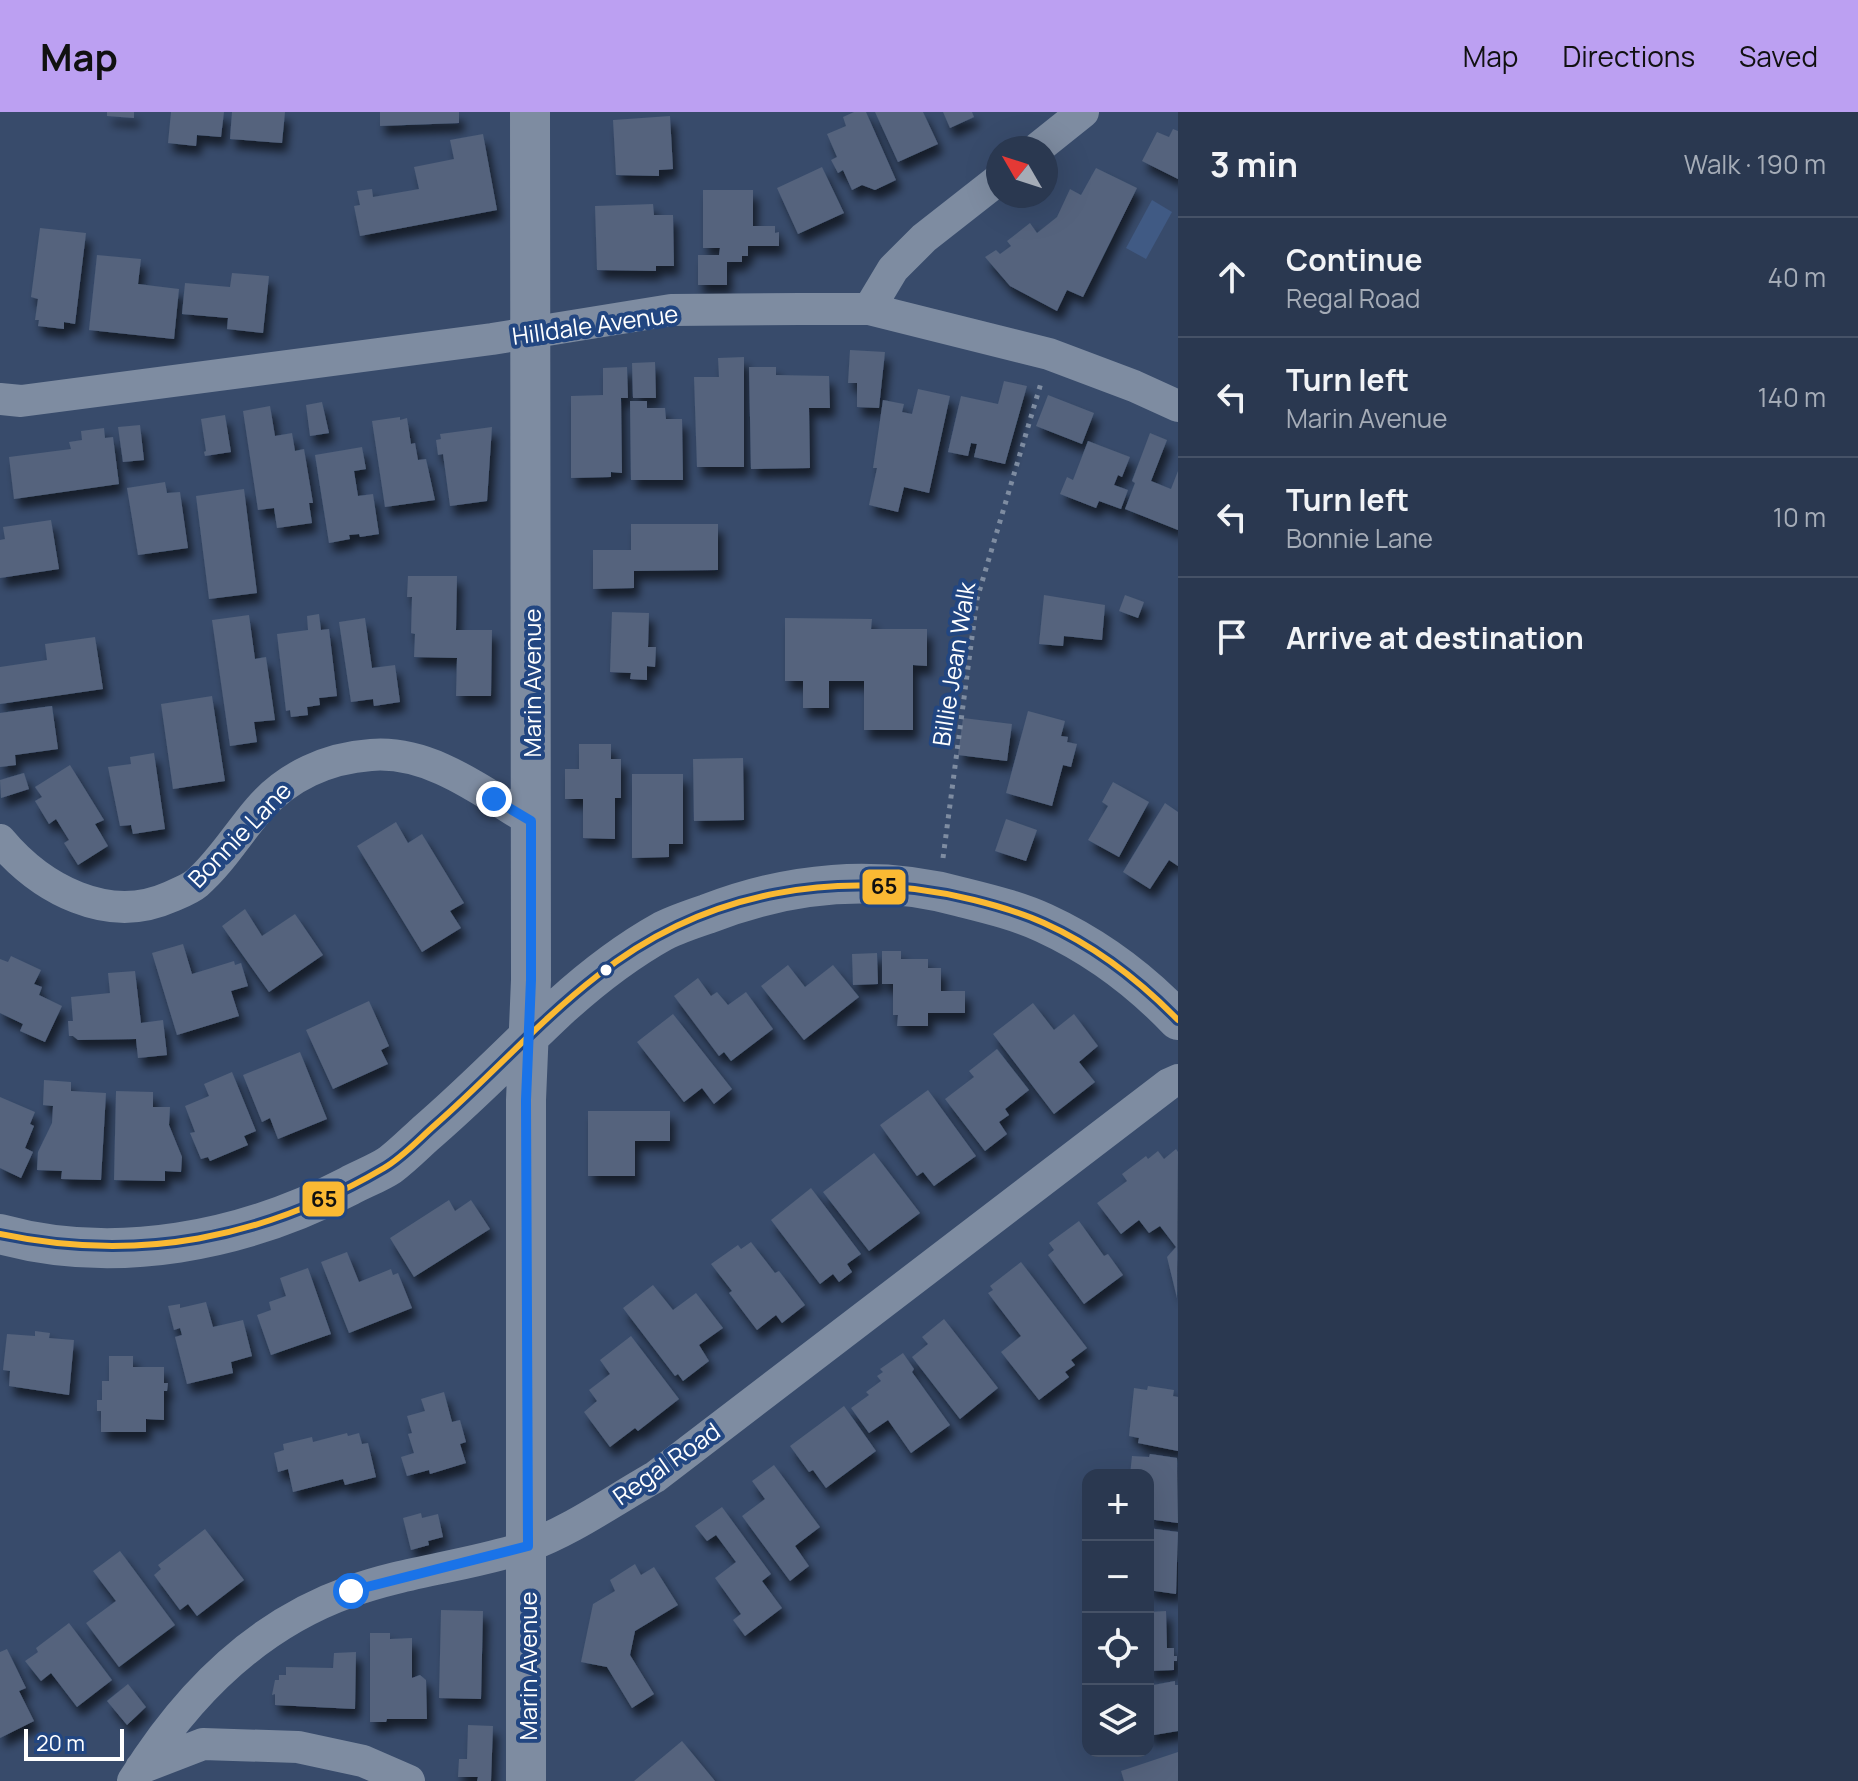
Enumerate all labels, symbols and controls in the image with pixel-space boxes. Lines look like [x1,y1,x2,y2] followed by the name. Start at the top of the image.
[40,30,118,82] text: Map
[1463,37,1518,75] text: Map
[1562,37,1695,75] text: Directions
[1739,37,1818,75] text: Saved
[986,136,1058,208] north arrow
[1210,141,1298,187] text: 3 min
[1684,146,1826,182] text: Walk · 190 m
[1286,239,1422,280] text: Continue
[1210,255,1254,299] icon: ahead
[1768,259,1826,295] text: 40 m
[1286,280,1420,316] text: Regal Road
[510,296,680,352] street label: Hilldale Avenue
[1286,359,1409,400] text: Turn left
[1210,375,1254,419] icon: left
[1757,379,1826,415] text: 140 m
[1286,400,1447,436] text: Marin Avenue
[1286,479,1409,520] text: Turn left
[1210,495,1254,539] icon: left
[1773,499,1826,535] text: 10 m
[1286,520,1433,556] text: Bonnie Lane
[924,579,982,748] street label: Billie Jean Walk
[515,609,548,757] street label: Marin Avenue
[1210,615,1254,659] icon: arrive
[1286,617,1584,658] text: Arrive at destination
[180,774,298,894] street label: Bonnie Lane
[476,781,512,817] route end
[861,868,907,906] line badge: 65
[871,871,897,901] text: 65
[598,962,614,978] unlabelled marker
[301,1180,346,1218] line badge: 65
[311,1184,337,1214] text: 65
[606,1414,726,1512] street label: Regal Road
[1082,1469,1154,1757] map controls
[1082,1469,1154,1541] button: +
[1082,1541,1154,1613] button: −
[333,1573,369,1609] route start
[511,1592,544,1740] street label: Marin Avenue
[1082,1613,1154,1685] button: locate
[1082,1685,1154,1757] button: layers
[24,1725,124,1761] scale bar
[36,1728,85,1758] text: 20 m

